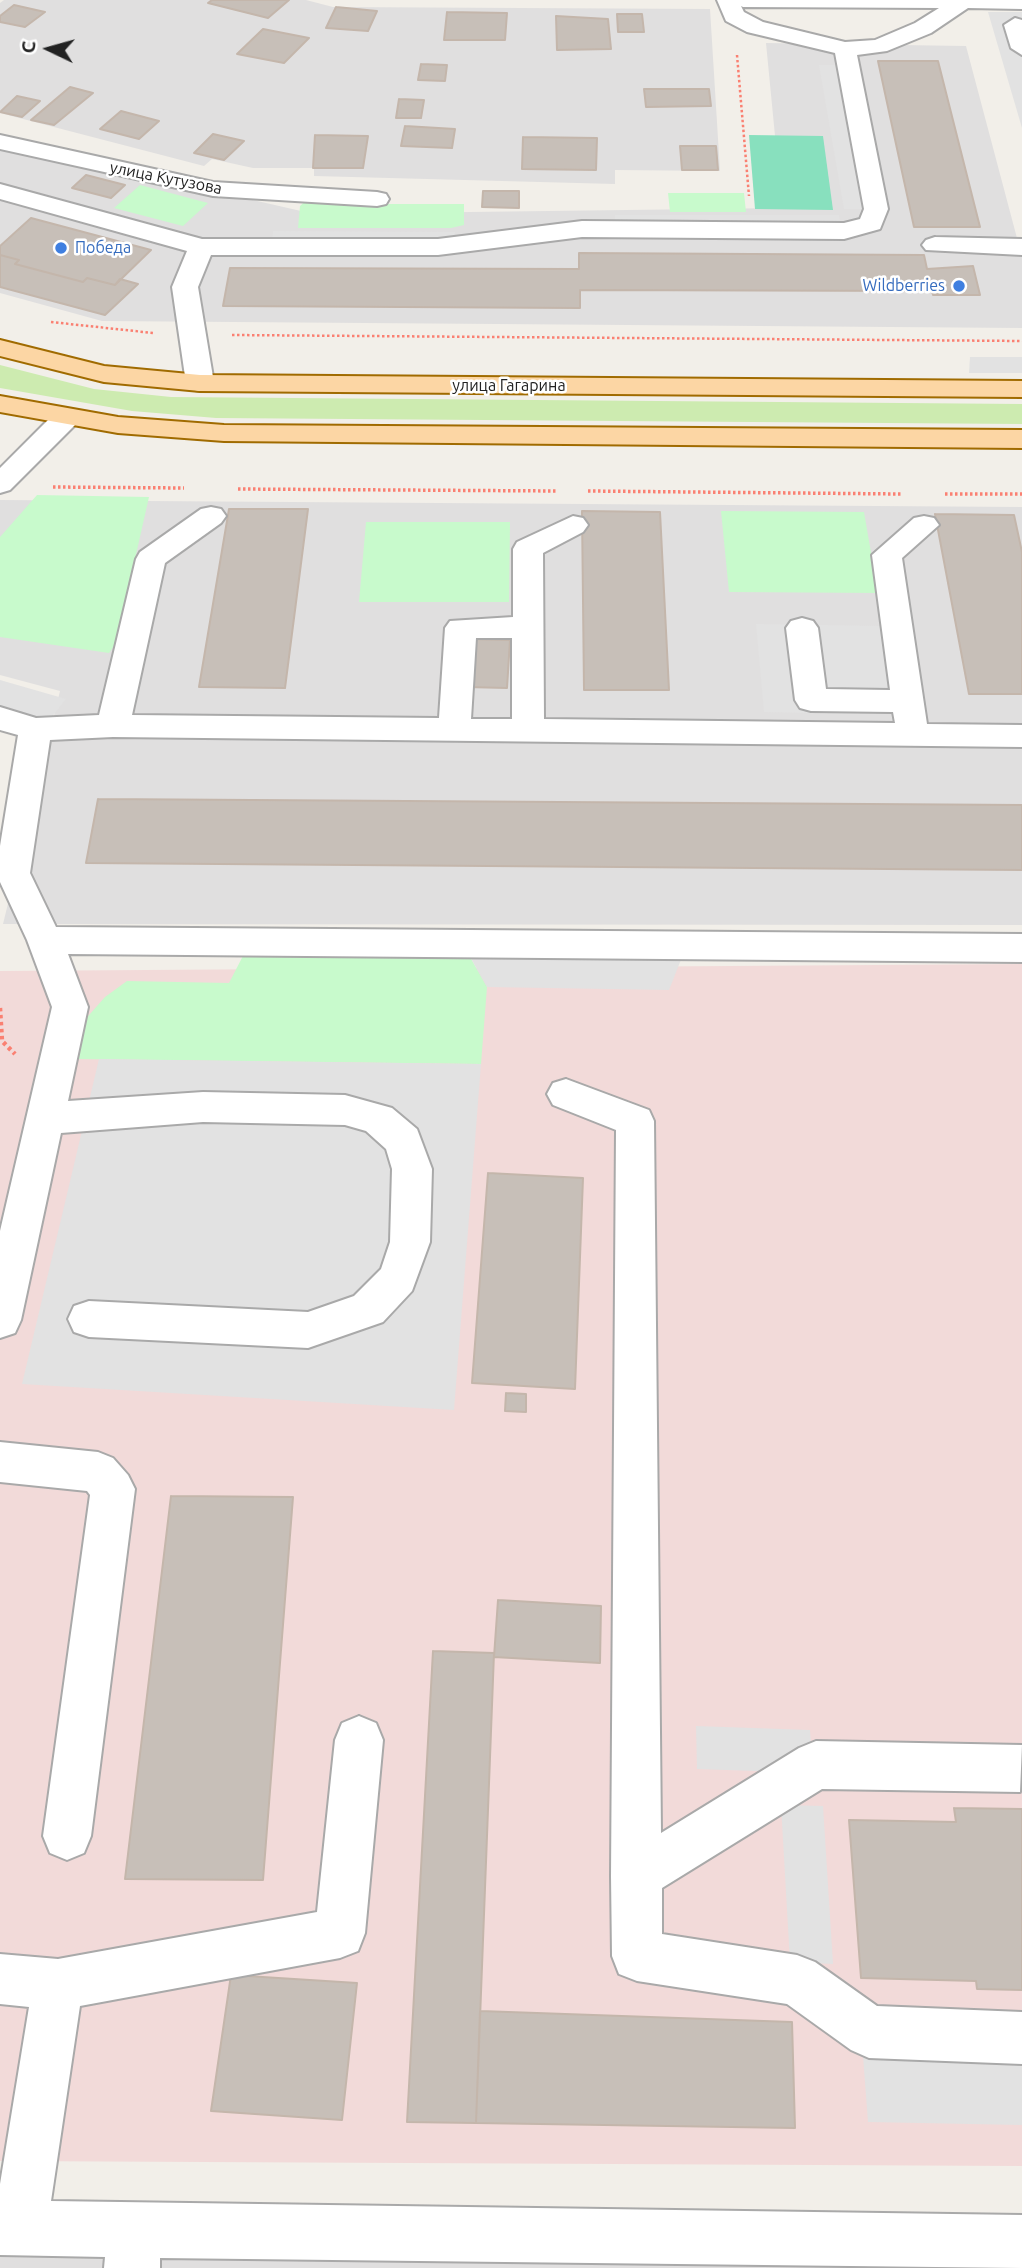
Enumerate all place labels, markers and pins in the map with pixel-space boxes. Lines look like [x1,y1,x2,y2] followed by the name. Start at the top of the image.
[75,238,131,258] place label: Победа
[53,240,69,256] marker: Победа
[862,276,945,296] place label: Wildberries
[951,278,967,294] marker: Wildberries

